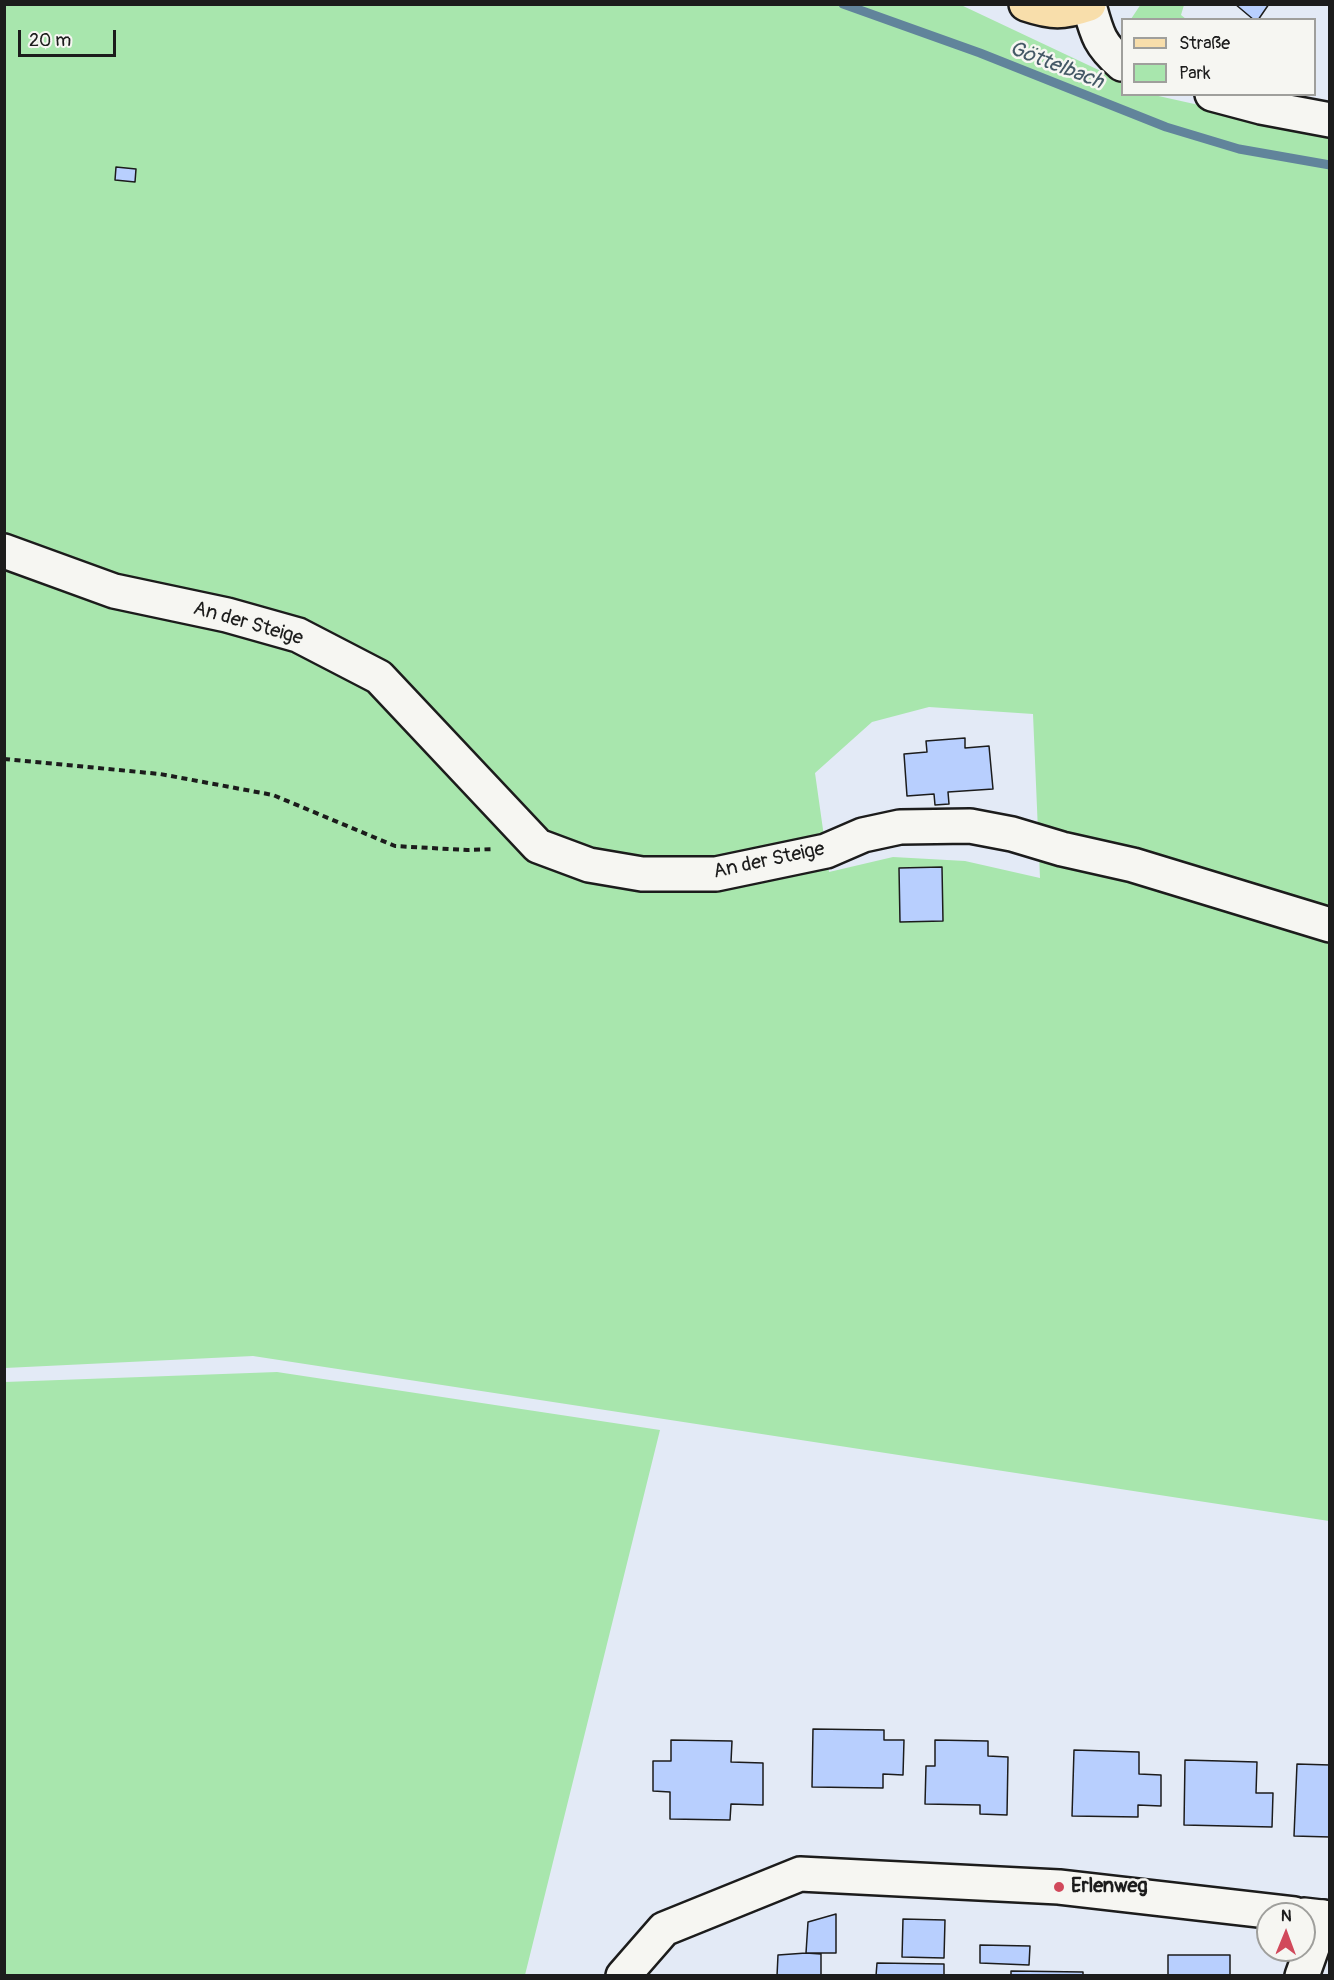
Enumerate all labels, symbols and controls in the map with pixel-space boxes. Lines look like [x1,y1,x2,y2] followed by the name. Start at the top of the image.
[21,18,118,56] scale bar
[1121,18,1316,96] legend
[29,29,71,52] text: 20 m
[1179,32,1230,55] text: Straße
[1006,37,1106,95] water label: Göttelbach
[1179,62,1211,85] text: Park
[190,597,306,651] street label: An der Steige
[711,838,827,884] street label: An der Steige
[1071,1875,1147,1899] place label: Erlenweg
[1052,1880,1066,1894] marker: Erlenweg
[1256,1902,1316,1962] north arrow
[1281,1906,1292,1926] text: N

